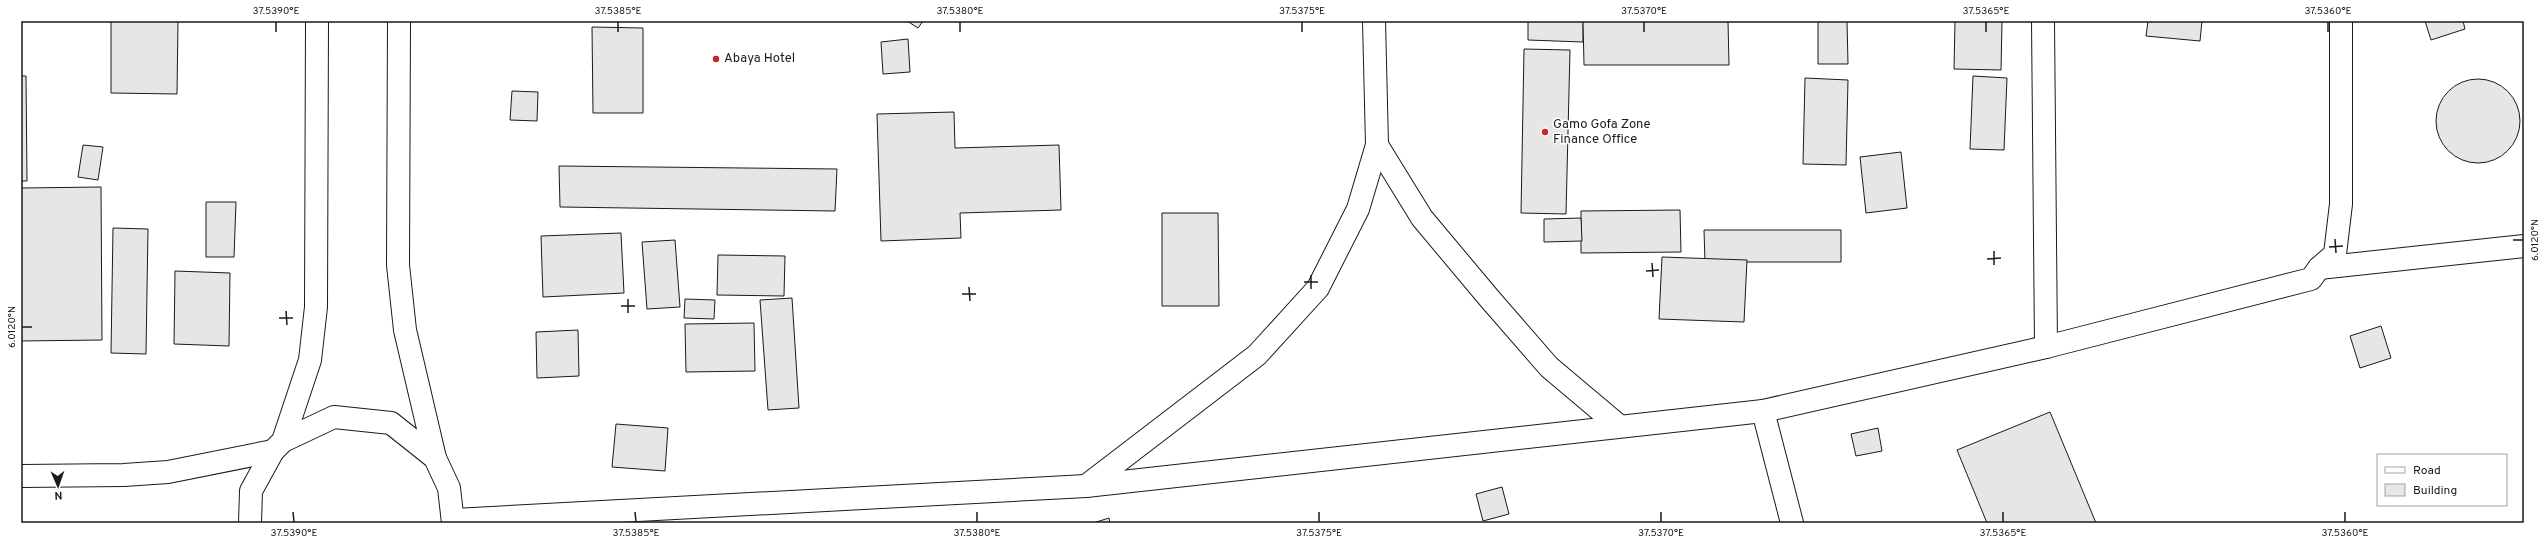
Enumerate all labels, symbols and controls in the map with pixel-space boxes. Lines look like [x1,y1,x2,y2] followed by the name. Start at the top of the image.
[253,5,299,18] text: 37.5390°E
[594,5,642,18] text: 37.5385°E
[936,5,984,18] text: 37.5380°E
[1279,5,1325,18] text: 37.5375°E
[1621,5,1667,18] text: 37.5370°E
[1963,5,2009,18] text: 37.5365°E
[2304,5,2352,18] text: 37.5360°E
[724,51,795,67] place label: Abaya Hotel
[711,54,721,64] marker: Abaya Hotel
[1553,117,1651,148] place label: Gamo Gofa Zone Finance Office
[1540,127,1550,137] marker: Gamo Gofa Zone Finance Office
[2529,219,2542,261] text: 6.0120°N
[6,306,19,348] text: 6.0120°N
[2377,454,2507,506] legend
[2413,463,2441,479] text: Road
[38,466,78,506] north arrow
[2413,483,2457,499] text: Building
[54,488,63,502] text: N
[271,527,317,540] text: 37.5390°E
[612,527,660,540] text: 37.5385°E
[953,527,1001,540] text: 37.5380°E
[1296,527,1342,540] text: 37.5375°E
[1638,527,1684,540] text: 37.5370°E
[1980,527,2026,540] text: 37.5365°E
[2321,527,2369,540] text: 37.5360°E

